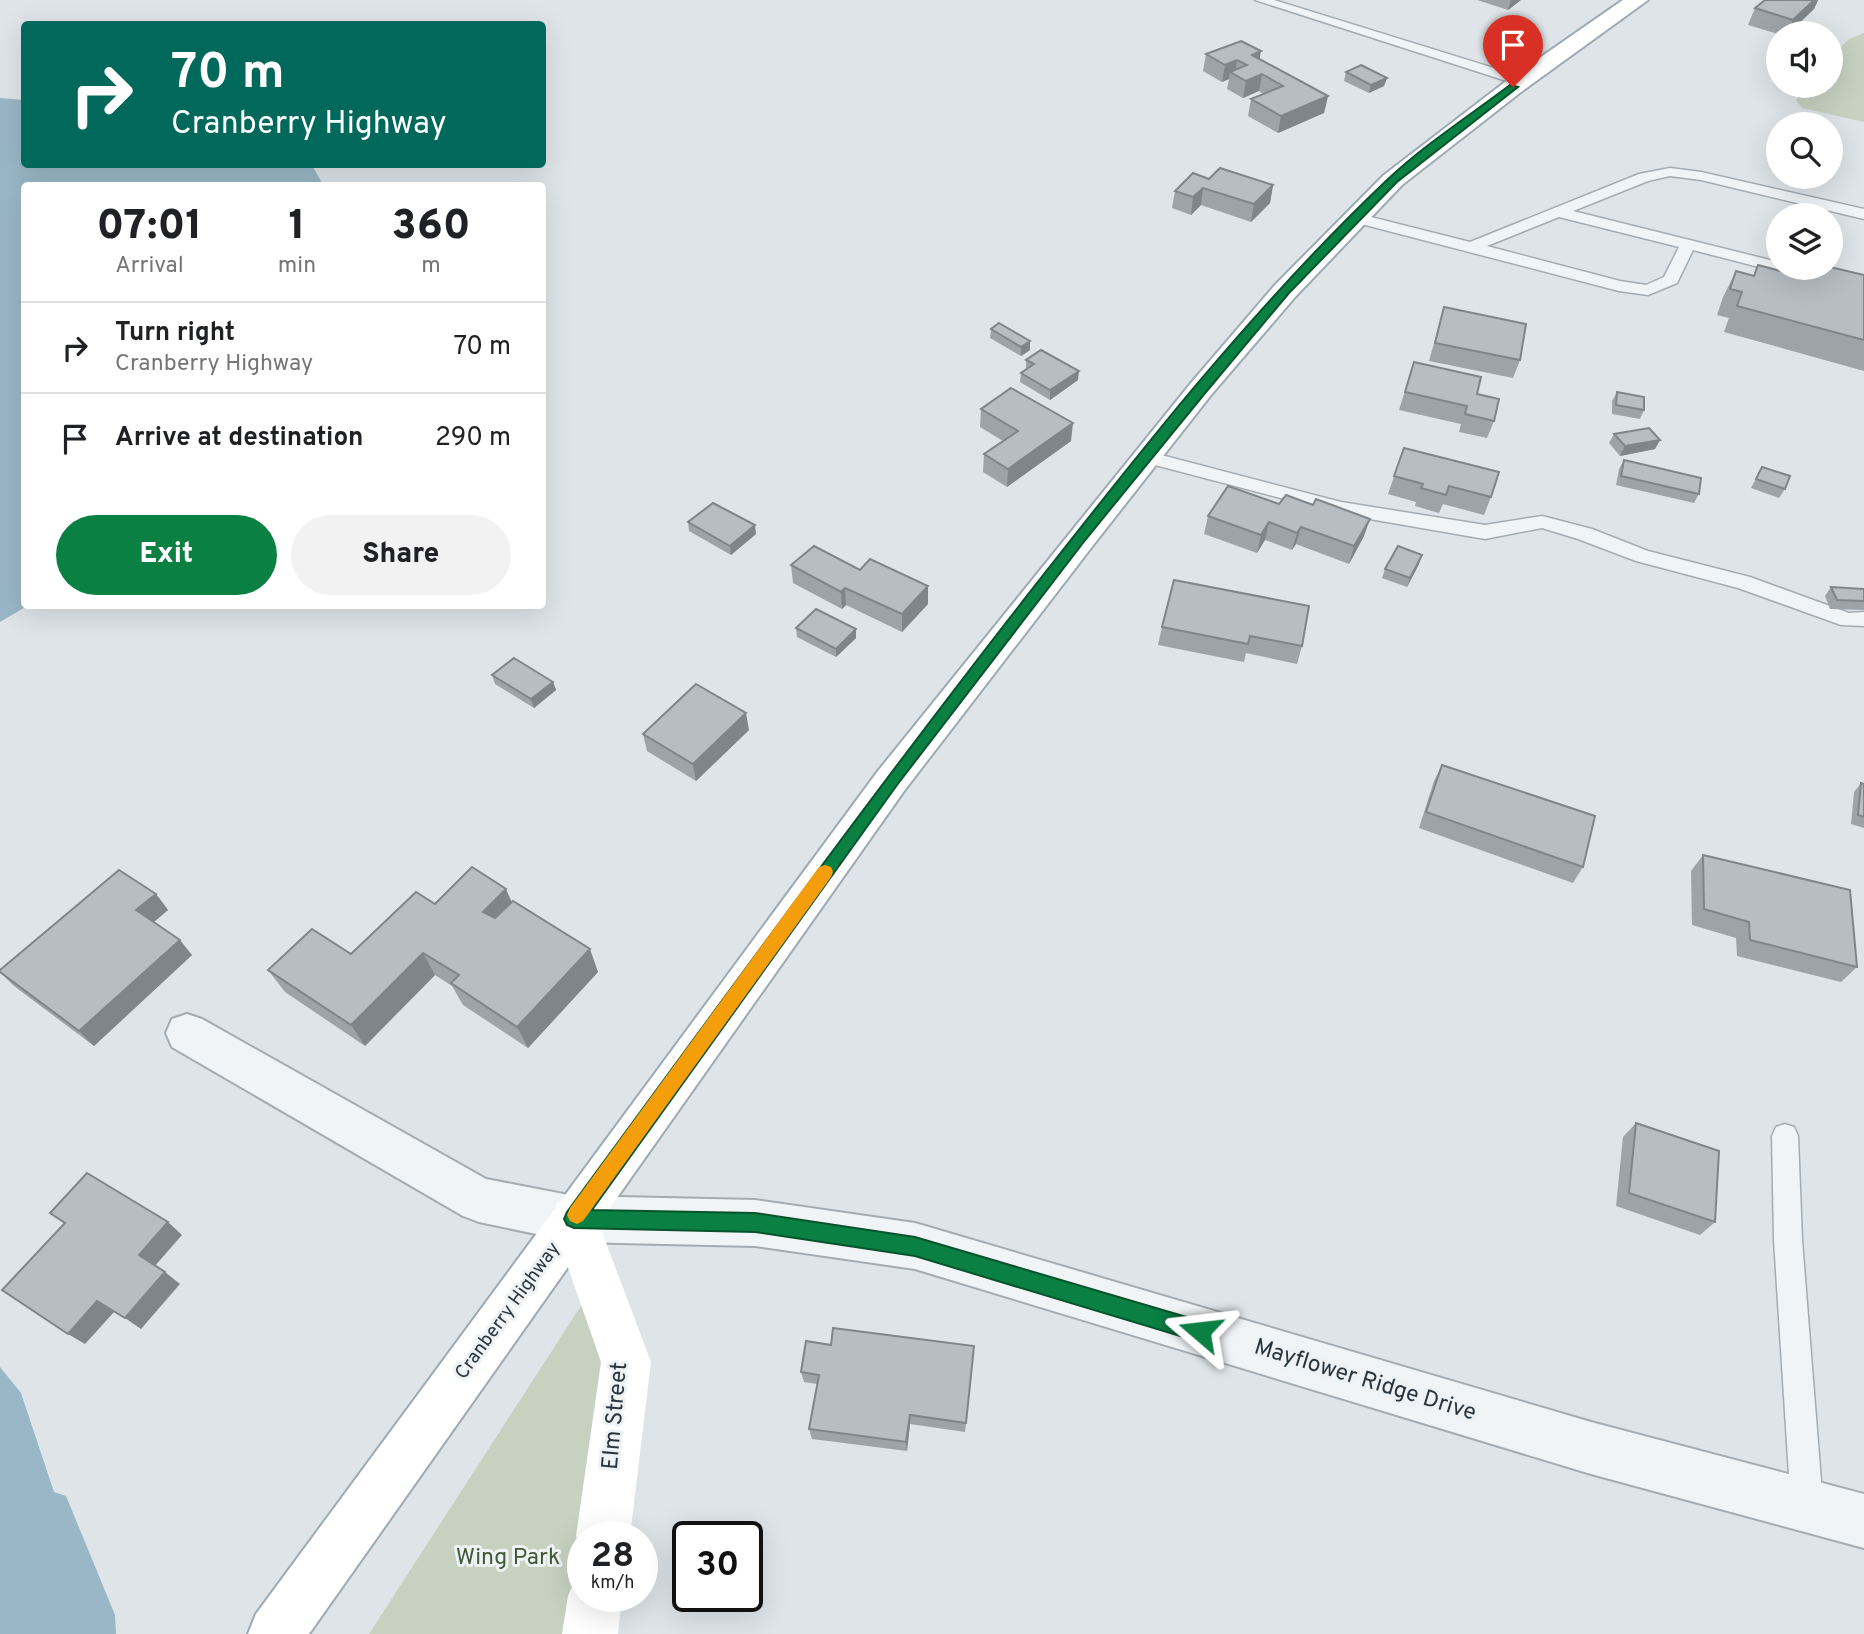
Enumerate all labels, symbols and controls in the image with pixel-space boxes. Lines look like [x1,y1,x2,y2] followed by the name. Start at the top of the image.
[1483,15,1543,87] pin
[1766,21,1843,280] map controls
[1766,21,1843,98] button: sound
[1494,26,1532,64] icon: arrive
[171,44,285,106] text: 70 m
[56,49,147,140] icon: right
[171,105,447,145] text: Cranberry Highway
[1766,112,1843,189] button: search
[96,201,202,254] text: 07:01
[288,201,306,254] text: 1
[392,201,471,254] text: 360
[1766,203,1843,280] button: layers
[115,252,184,281] text: Arrival
[278,252,316,281] text: min
[421,252,441,281] text: m
[115,317,235,350] text: Turn right
[56,329,94,367] icon: right
[453,331,511,364] text: 70 m
[115,350,313,379] text: Cranberry Highway
[56,420,94,458] icon: arrive
[115,422,363,455] text: Arrive at destination
[435,422,511,455] text: 290 m
[56,515,277,595] button: Exit
[291,515,511,595] button: Share
[450,1238,566,1384] street label: Cranberry Highway
[1163,1294,1237,1368] position arrow
[1250,1333,1480,1429] street label: Mayflower Ridge Drive
[597,1361,635,1471] street label: Elm Street
[672,1521,763,1612] speed limit sign: 30
[591,1535,634,1579] text: 28
[456,1544,560,1573] park label: Wing Park
[591,1572,634,1595] text: km/h

